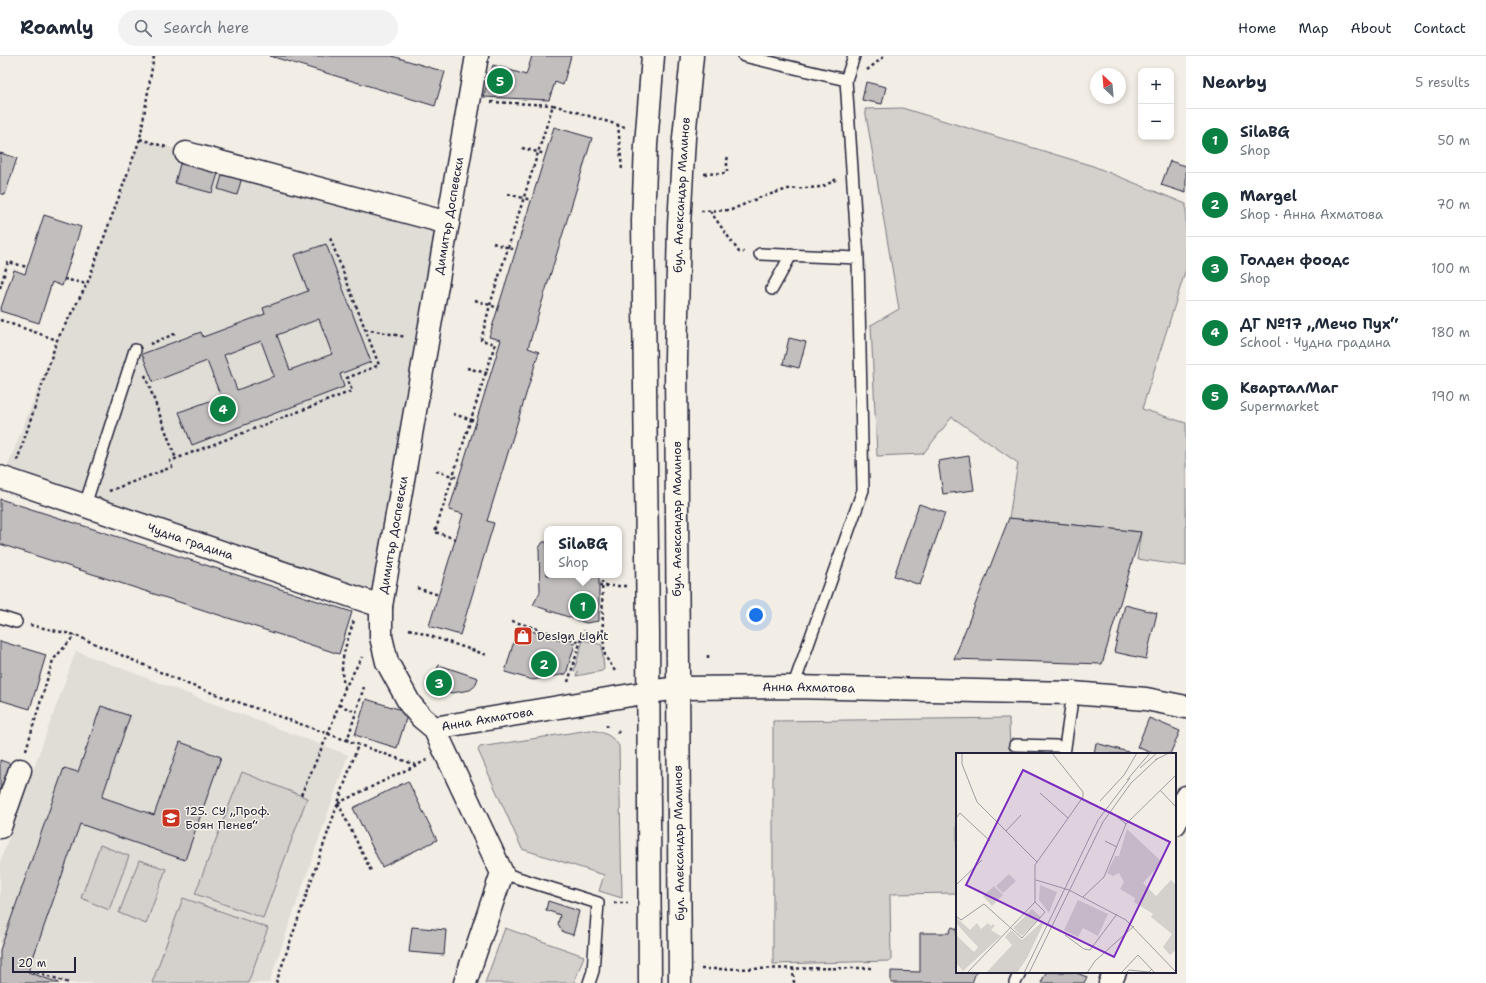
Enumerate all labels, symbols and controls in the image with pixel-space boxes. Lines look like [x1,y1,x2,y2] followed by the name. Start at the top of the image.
[118,10,398,46] search box
[20,15,94,40] text: Roamly
[132,17,154,39] icon: search
[164,18,249,38] text: Search here
[1238,19,1277,37] text: Home
[1299,19,1329,37] text: Map
[1351,19,1392,37] text: About
[1414,19,1466,37] text: Contact
[487,66,513,96] pin: 5
[1090,68,1126,104] north arrow
[1138,68,1174,140] map controls
[1138,68,1174,104] button: +
[1202,71,1267,93] text: Nearby
[1415,74,1470,91] text: 5 results
[1138,104,1174,140] button: −
[670,117,694,273] street label: бул. Александър Малинов
[1240,122,1290,142] text: SilaBG
[1212,132,1218,149] text: 1
[1437,132,1470,149] text: 50 m
[1240,142,1270,159] text: Shop
[431,155,467,276] street label: Димитър Доспевски
[1240,186,1297,206] text: Margel
[1210,196,1220,213] text: 2
[1436,196,1470,213] text: 70 m
[1240,206,1383,223] text: Shop · Анна Ахматова
[1240,250,1350,270] text: Голден фоодс
[1210,260,1220,277] text: 3
[1431,260,1470,277] text: 100 m
[1240,270,1270,287] text: Shop
[1240,314,1398,334] text: ДГ №17 „Мечо Пух“
[1210,324,1220,341] text: 4
[1431,324,1470,341] text: 180 m
[1240,334,1391,351] text: School · Чудна градина
[1240,378,1338,398] text: КварталМаг
[1211,388,1219,405] text: 5
[1431,388,1470,405] text: 190 m
[210,394,236,424] pin: 4
[1240,398,1319,415] text: Supermarket
[669,441,685,597] street label: бул. Александър Малинов
[375,475,412,595] street label: Димитър Доспевски
[145,519,236,564] street label: Чудна градина
[544,526,622,578] popup
[558,534,608,554] text: SilaBG
[558,554,589,571] text: Shop
[570,591,596,621] pin: 1
[746,605,766,625] your location
[512,625,534,647] shop icon: Design Light
[537,628,608,644] place label: Design Light
[531,649,557,679] pin: 2
[426,668,452,698] pin: 3
[762,679,856,696] street label: Анна Ахматова
[440,703,535,735] street label: Анна Ахматова
[956,753,1176,973] inset map
[670,765,688,921] street label: бул. Александър Малинов
[185,803,269,833] place label: 125. СУ „Проф. Боян Пенев“
[160,807,182,829] school or university icon: 125. СУ „Проф. Боян Пенев“
[12,955,76,974] scale bar
[18,956,46,971] text: 20 m

